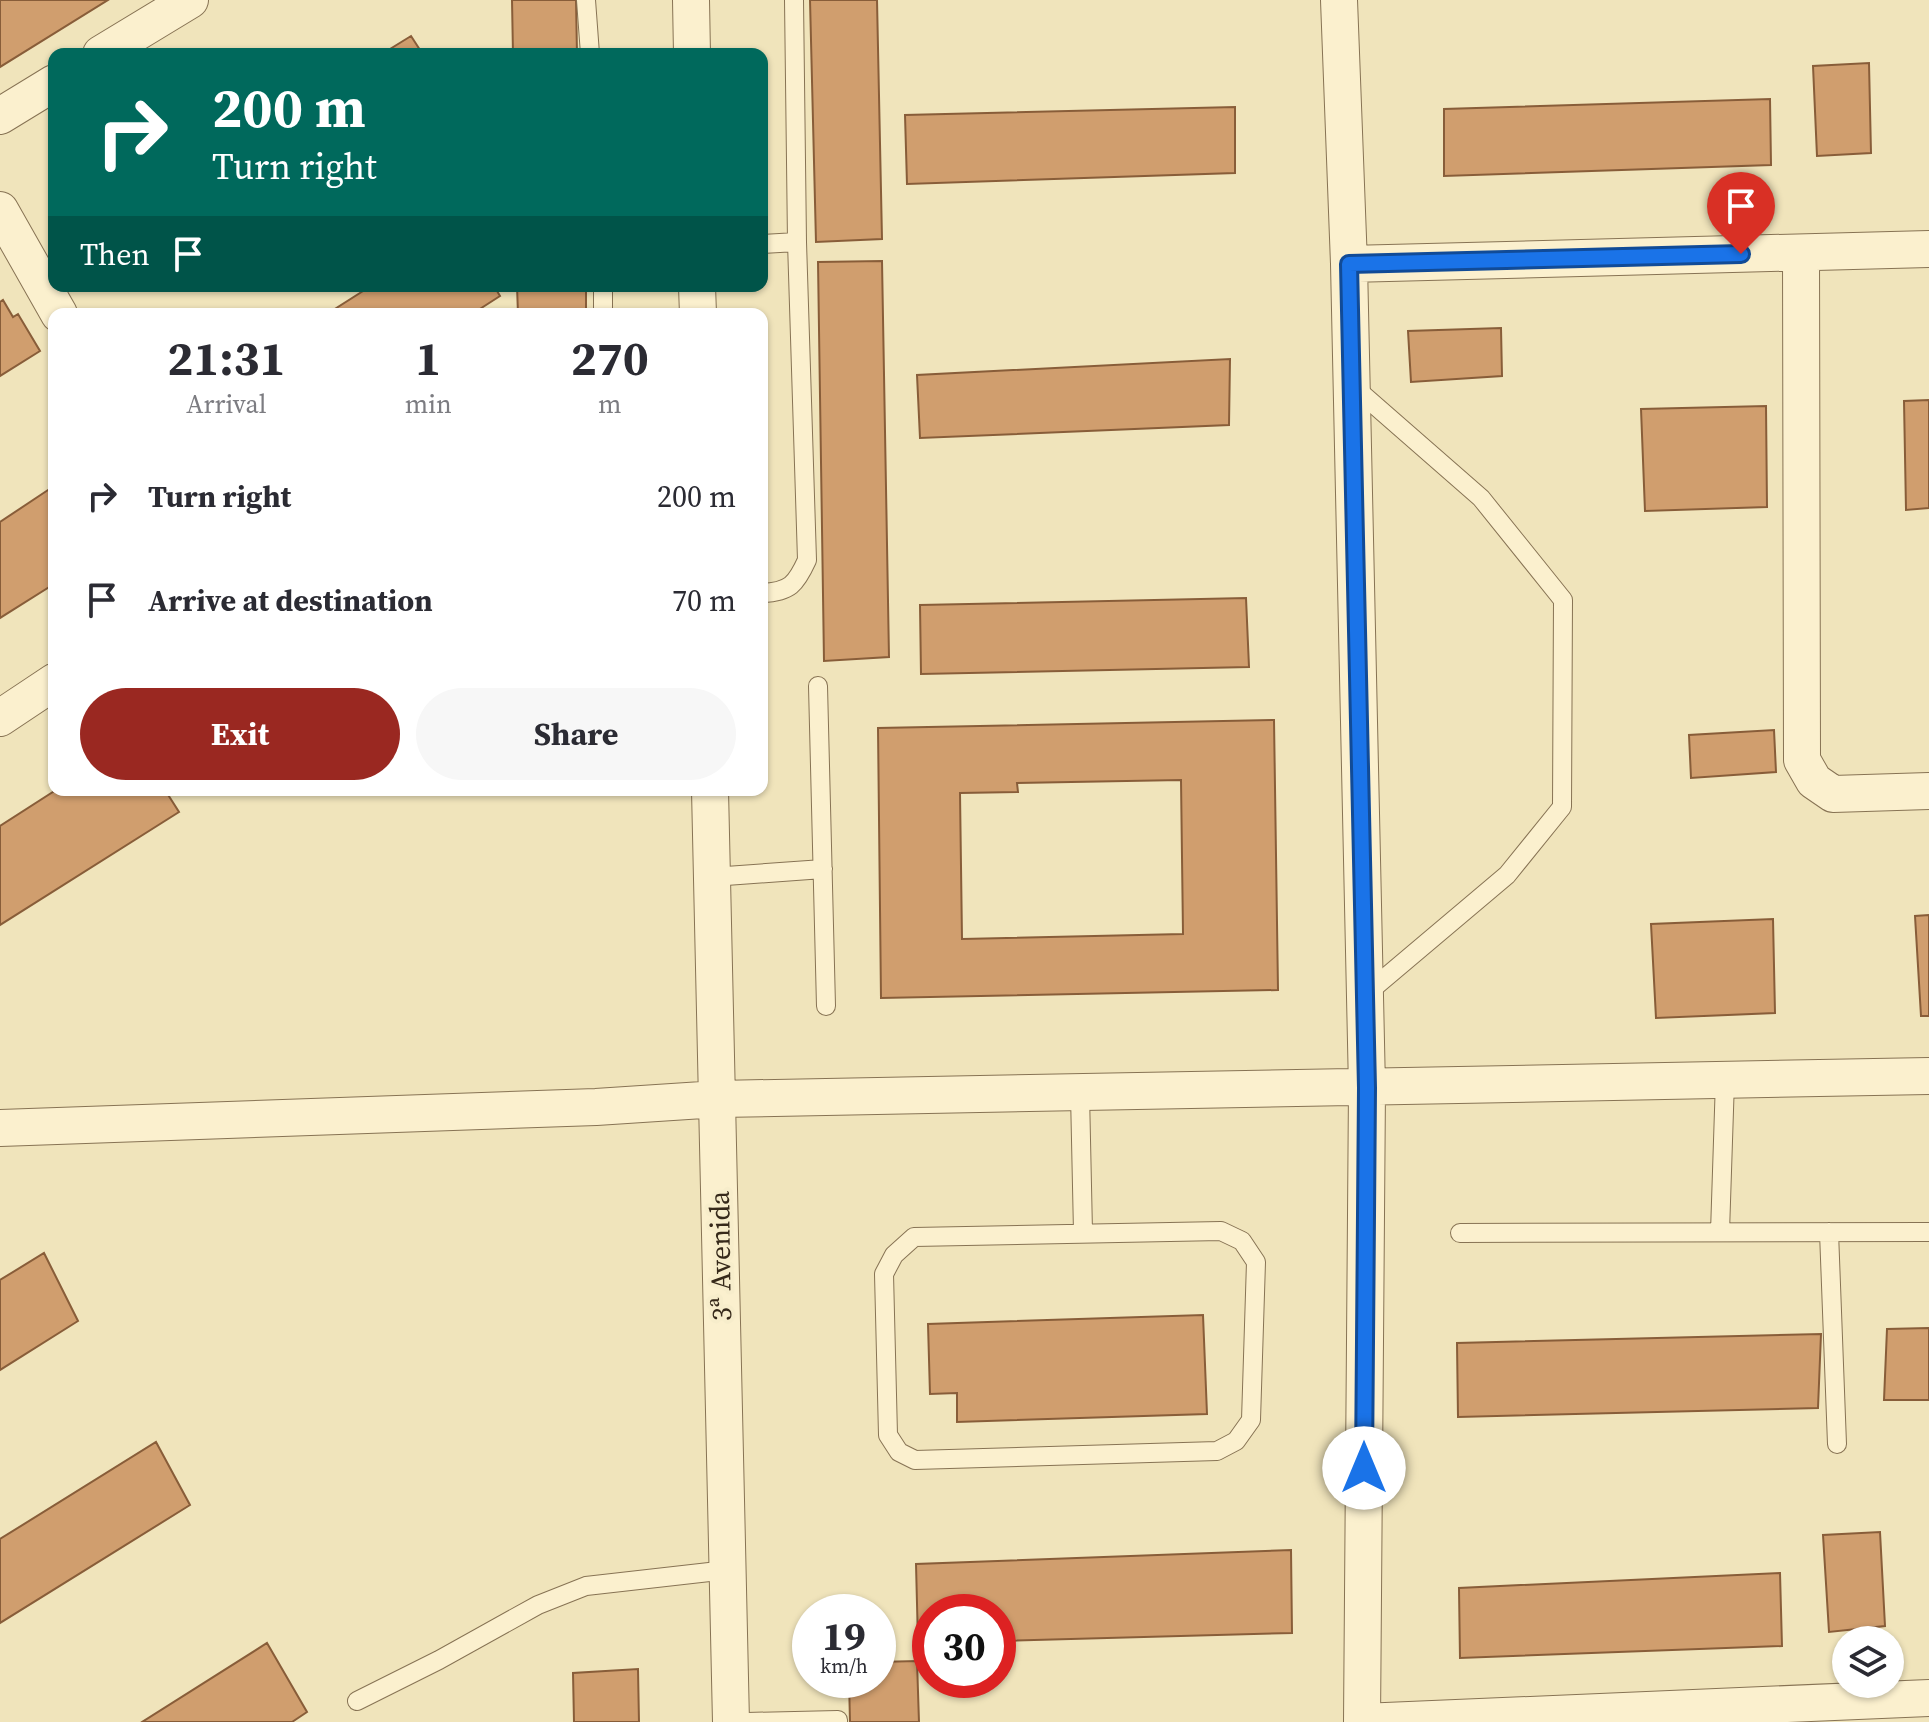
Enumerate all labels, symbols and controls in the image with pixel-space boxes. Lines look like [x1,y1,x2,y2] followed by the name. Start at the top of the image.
[212,69,366,146] text: 200 m
[80,80,184,184] icon: right
[212,142,377,191] text: Turn right
[1707,172,1775,254] pin
[1719,184,1763,228] icon: arrive
[166,232,210,276] icon: arrive
[80,234,150,275] text: Then
[167,325,286,391] text: 21:31
[415,325,441,391] text: 1
[571,325,649,391] text: 270
[186,386,267,422] text: Arrival
[405,386,452,422] text: min
[598,386,622,422] text: m
[80,474,124,518] icon: right
[148,476,291,517] text: Turn right
[657,476,736,517] text: 200 m
[80,578,124,622] icon: arrive
[148,580,433,621] text: Arrive at destination
[672,580,736,621] text: 70 m
[80,688,400,780] button: Exit
[416,688,736,780] button: Share
[700,1190,740,1321] street label: 3ª Avenida
[1322,1426,1406,1510] position arrow
[912,1594,1016,1698] speed limit sign: 30
[822,1609,866,1663] text: 19
[1832,1626,1904,1698] map controls
[1832,1626,1904,1698] button: layers
[820,1652,868,1680] text: km/h

